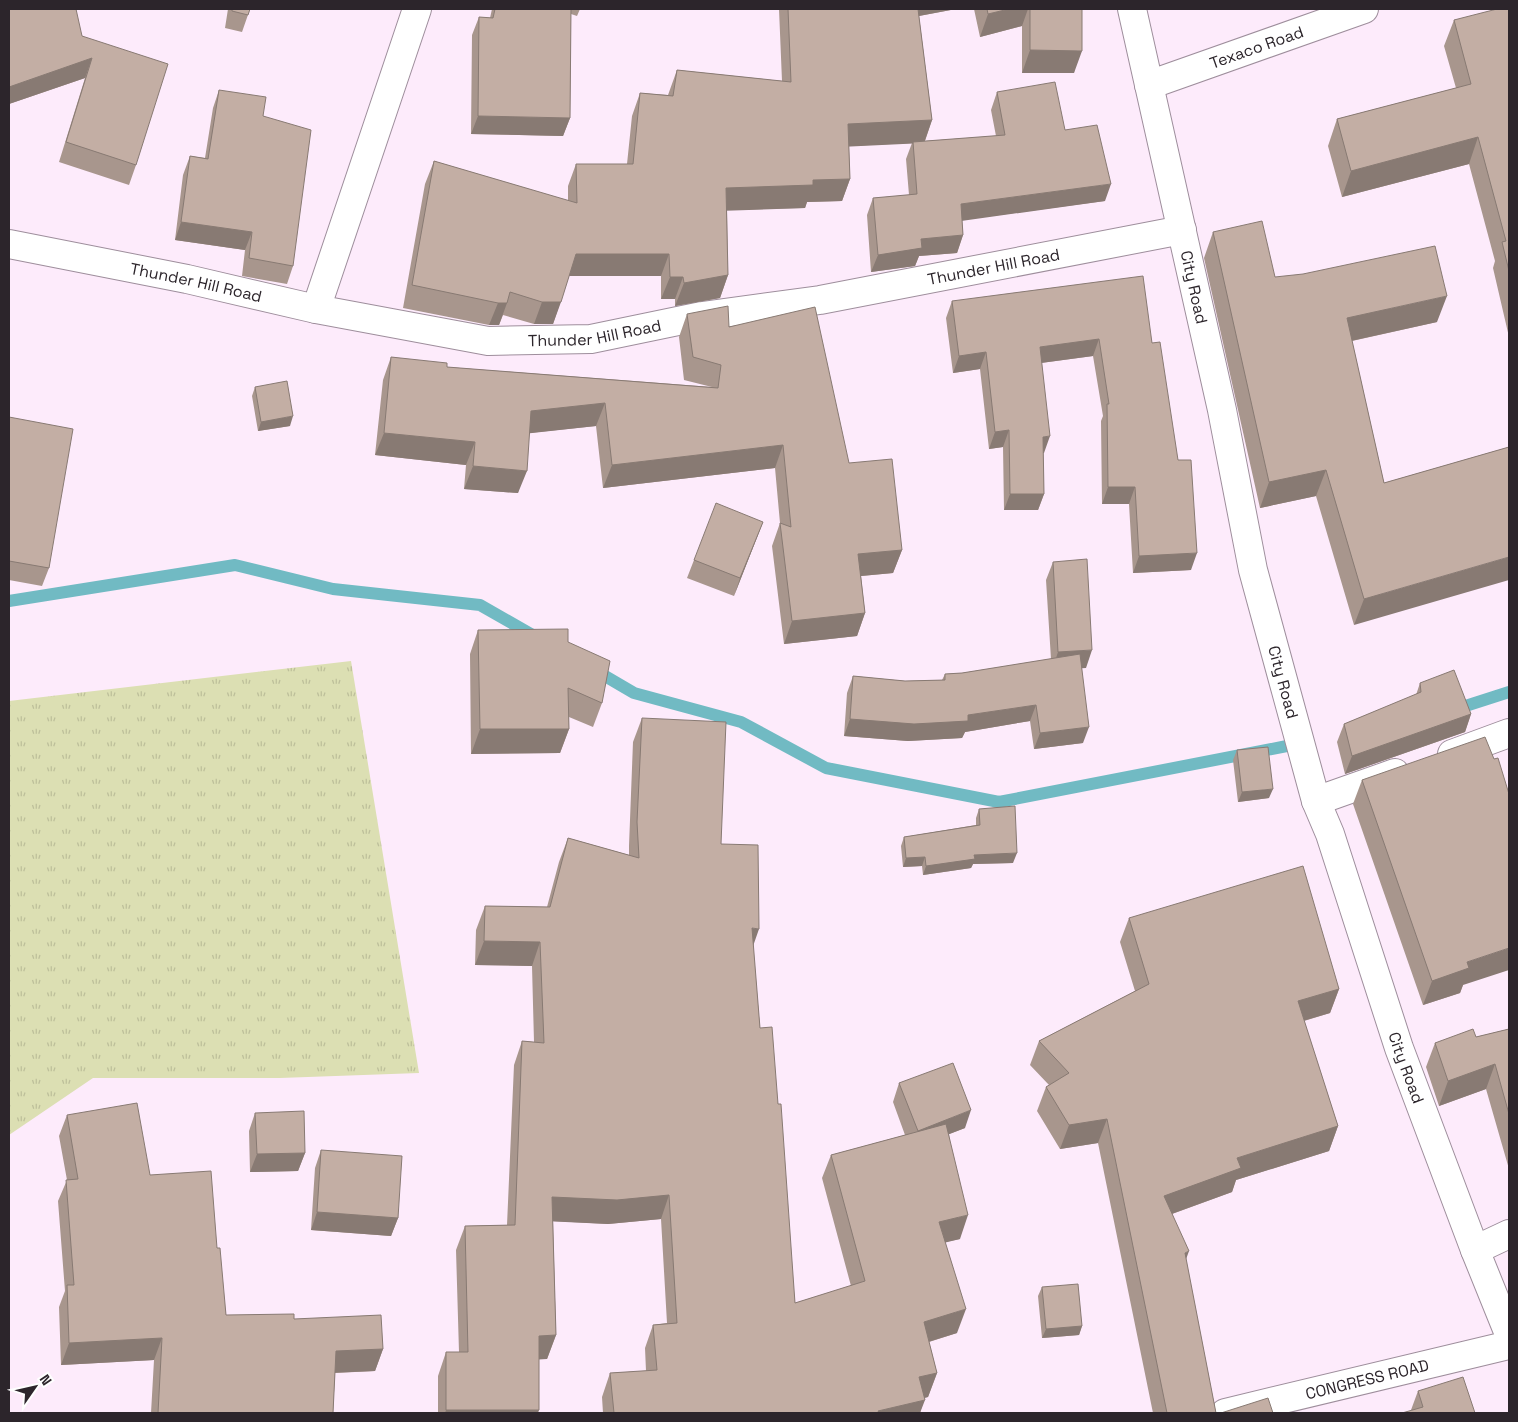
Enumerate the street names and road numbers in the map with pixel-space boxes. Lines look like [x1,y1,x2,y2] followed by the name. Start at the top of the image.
[1207,21,1306,73] street label: Texaco Road
[926,243,1061,290] street label: Thunder Hill Road
[1176,248,1213,326] street label: City Road
[128,258,264,307] street label: Thunder Hill Road
[528,314,663,351] street label: Thunder Hill Road
[1264,643,1304,721] street label: City Road
[1384,1029,1429,1106] street label: City Road
[1303,1354,1431,1404] street label: CONGRESS ROAD

